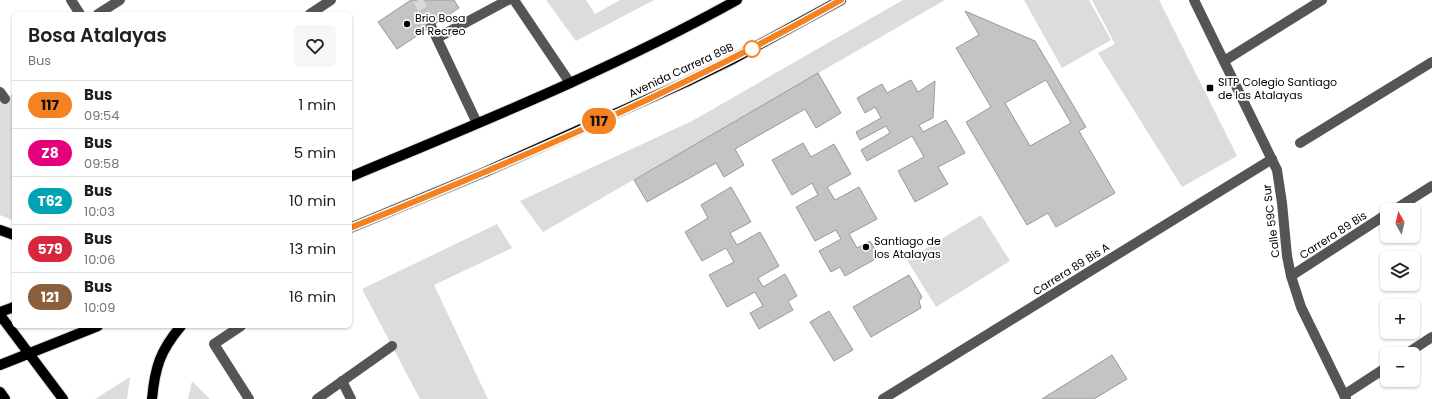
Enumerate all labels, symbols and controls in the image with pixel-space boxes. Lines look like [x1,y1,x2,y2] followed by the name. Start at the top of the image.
[415,10,466,39] place label: Brio Bosa el Recreo
[402,19,412,29] marker: Brio Bosa el Recreo
[28,22,167,49] text: Bosa Atalayas
[294,25,336,67] button: heart
[626,39,736,101] street label: Avenida Carrera 89B
[743,40,761,58] unlabelled marker
[28,51,51,70] text: Bus
[1218,74,1337,103] place label: SITP Colegio Santiago de las Atalayas
[1205,83,1215,93] marker: SITP Colegio Santiago de las Atalayas
[84,84,112,105] text: Bus
[298,94,336,115] text: 1 min
[41,95,59,115] text: 117
[84,106,119,125] text: 09:54
[576,108,622,134] line badge: 117
[590,111,608,131] text: 117
[84,132,112,153] text: Bus
[294,142,336,163] text: 5 min
[41,143,59,163] text: Z8
[84,154,120,173] text: 09:58
[84,180,112,201] text: Bus
[1259,183,1283,259] street label: Calle 59C Sur
[289,190,336,211] text: 10 min
[37,191,63,211] text: T62
[84,202,115,221] text: 10:03
[1380,203,1420,243] north arrow
[1380,203,1420,387] map controls
[1296,207,1370,263] street label: Carrera 89 Bis
[84,228,112,249] text: Bus
[874,233,941,262] place label: Santiago de los Atalayas
[290,238,336,259] text: 13 min
[37,239,63,259] text: 579
[1030,239,1113,299] street label: Carrera 89 Bis A
[861,242,871,252] marker: Santiago de los Atalayas
[84,250,116,269] text: 10:06
[1380,251,1420,291] button: layers
[84,276,112,297] text: Bus
[289,286,336,307] text: 16 min
[41,287,59,307] text: 121
[84,298,115,317] text: 10:09
[1380,299,1420,339] button: +
[1380,347,1420,387] button: −

